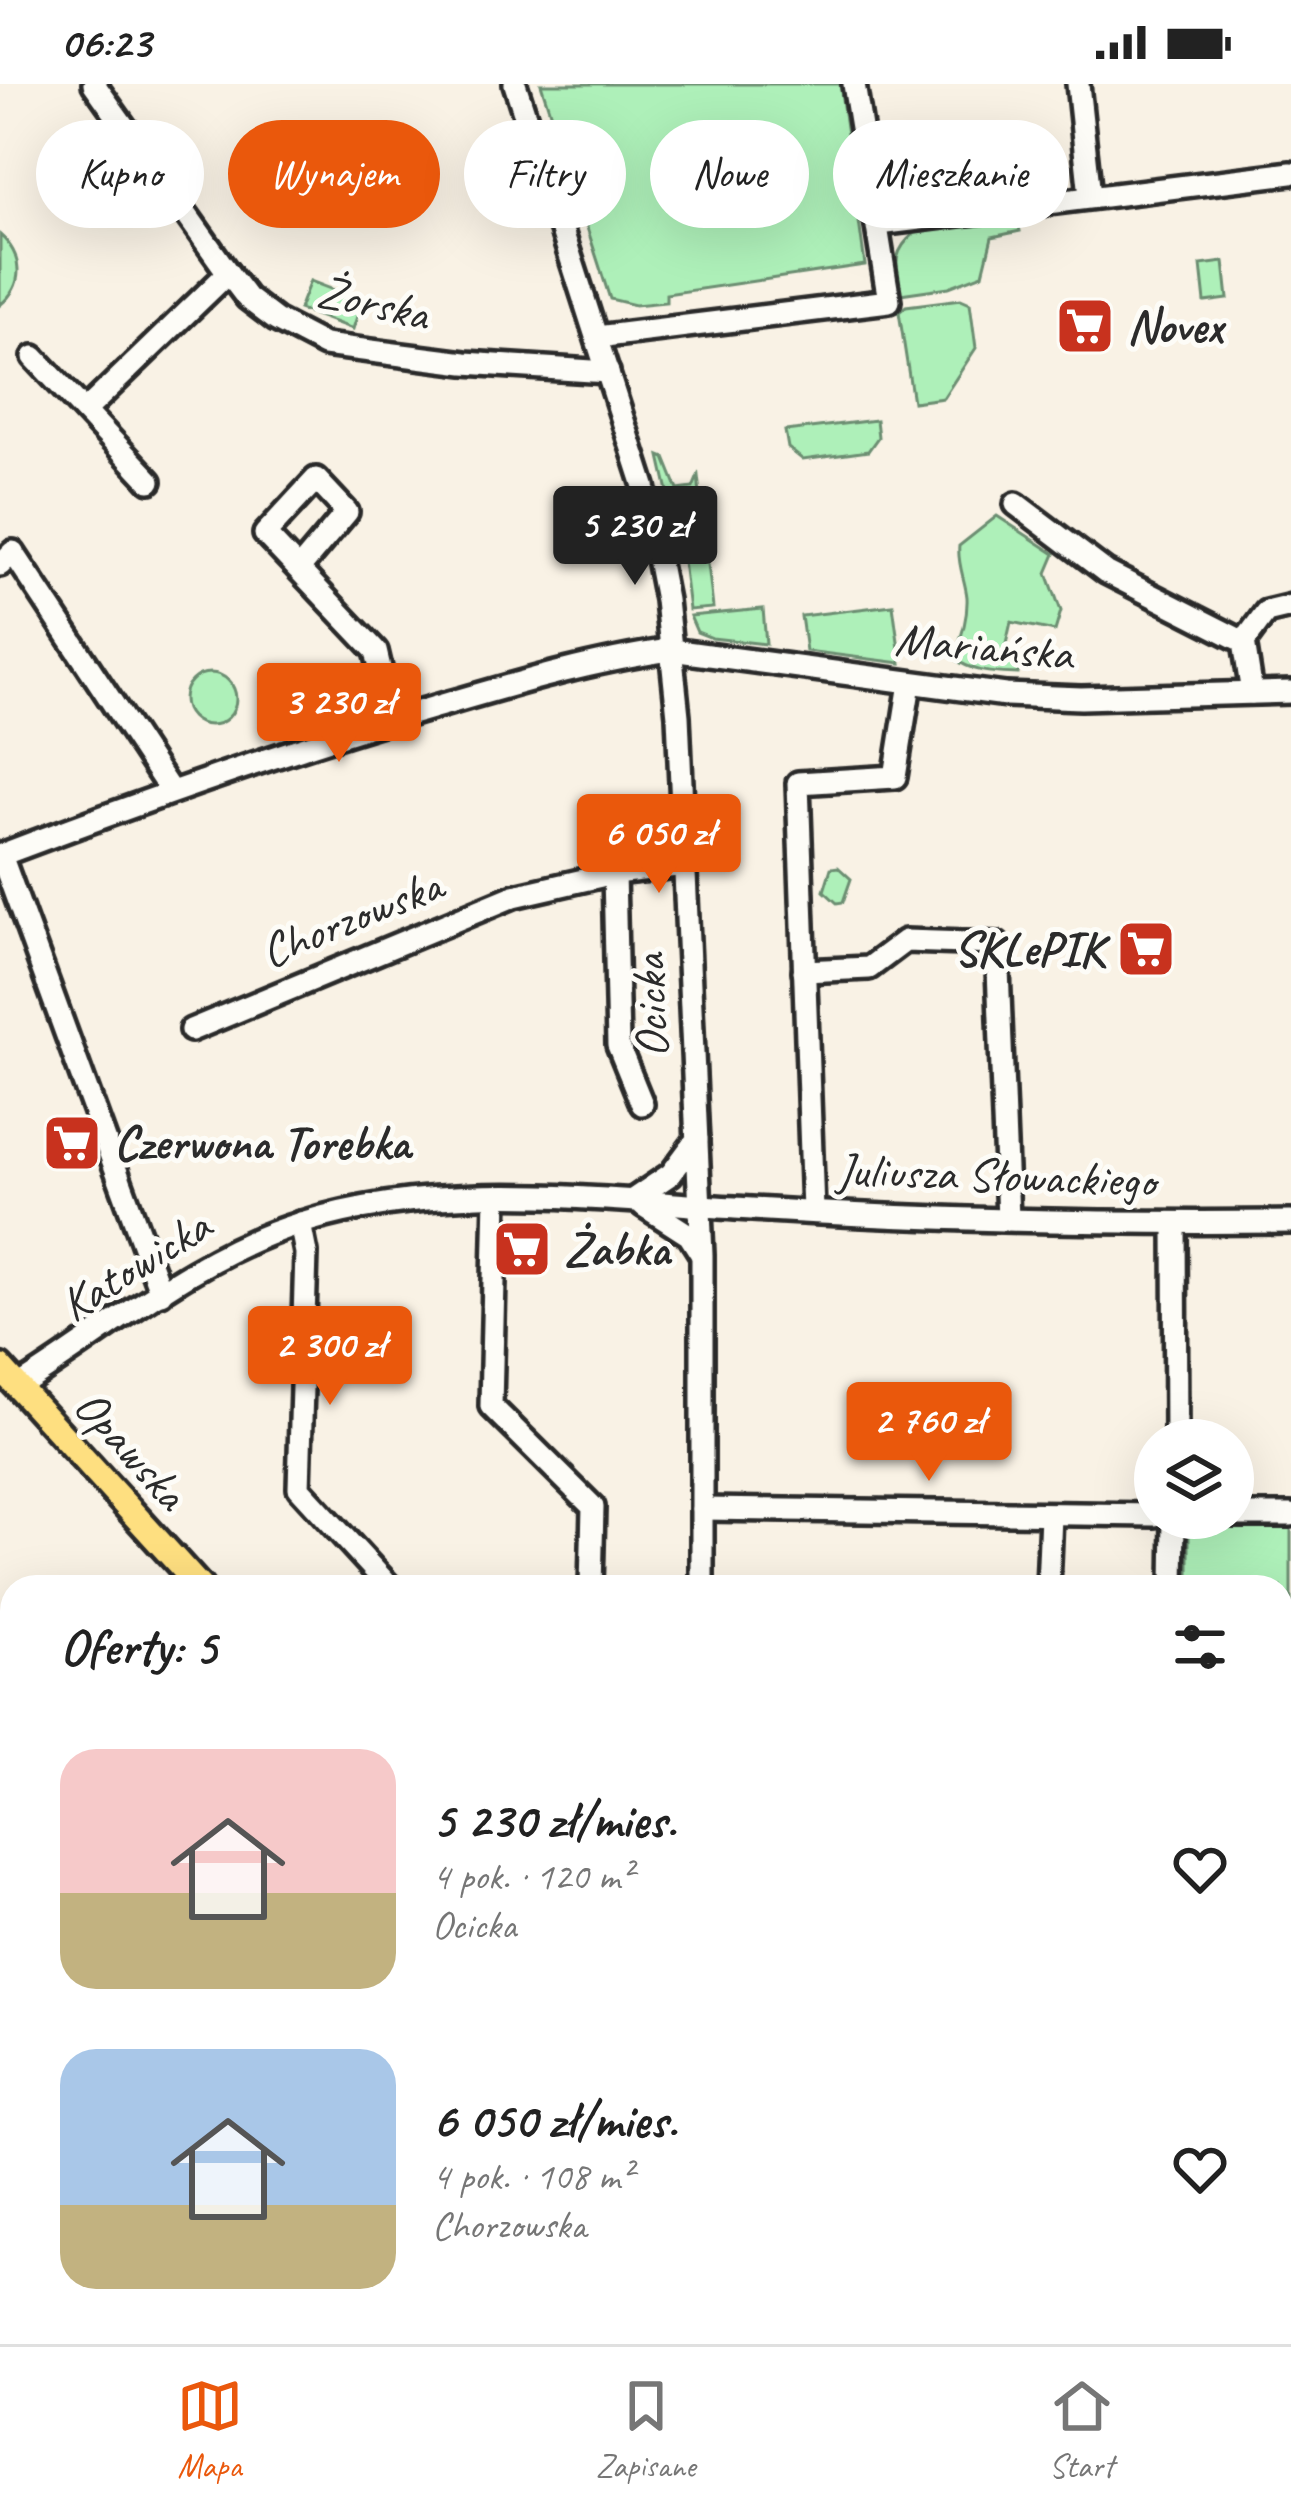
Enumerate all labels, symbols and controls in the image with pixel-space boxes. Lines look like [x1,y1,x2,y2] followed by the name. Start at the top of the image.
[60,14,151,71] text: 06:23
[36,120,204,228] chip: Kupno
[228,120,440,228] chip: Wynajem
[464,120,626,228] chip: Filtry
[650,120,809,228] chip: Nowe
[833,120,1069,228] chip: Mieszkanie
[311,260,437,344] street label: Żorska
[1054,295,1116,357] supermarket icon: Novex
[1127,296,1227,356] place label: Novex
[511,486,759,588] pin: 5 230 zł
[580,500,690,549] text: 5 230 zł
[893,608,1078,684] street label: Mariańska
[215,663,463,765] pin: 3 230 zł
[284,677,394,726] text: 3 230 zł
[535,794,783,896] pin: 6 050 zł
[604,808,714,857] text: 6 050 zł
[252,853,454,981] street label: Chorzowska
[1115,918,1177,980] supermarket icon: SKLePIK
[953,919,1111,979] place label: SKLePIK
[618,951,682,1059] street label: Ocicka
[41,1112,103,1174] supermarket icon: Czerwona Torebka
[114,1113,414,1173] place label: Czerwona Torebka
[834,1139,1161,1211] street label: Juliusza Słowackiego
[49,1194,224,1334] street label: Katowicka
[491,1218,553,1280] supermarket icon: Żabka
[564,1219,673,1279] place label: Żabka
[206,1306,454,1408] pin: 2 300 zł
[275,1320,385,1369] text: 2 300 zł
[61,1376,202,1524] street label: Opawska
[805,1382,1053,1484] pin: 2 760 zł
[874,1396,984,1445] text: 2 760 zł
[1134,1419,1254,1539] map controls
[1134,1419,1254,1539] button: layers
[1167,1614,1233,1680] icon: filters
[60,1615,216,1679] text: Oferty: 5
[432,1788,676,1852] text: 5 230 zł/mies.
[156,1797,300,1941] icon: home
[1167,1836,1233,1902] icon: heart
[432,1852,632,1901] text: 4 pok. · 120 m²
[432,1901,516,1950] text: Ocicka
[432,2088,677,2152] text: 6 050 zł/mies.
[156,2097,300,2241] icon: home
[1167,2136,1233,2202] icon: heart
[432,2152,632,2201] text: 4 pok. · 108 m²
[432,2201,586,2250] text: Chorzowska
[177,2373,243,2487] tab: Mapa
[596,2373,696,2487] tab: Zapisane
[1049,2373,1115,2487] tab: Start

